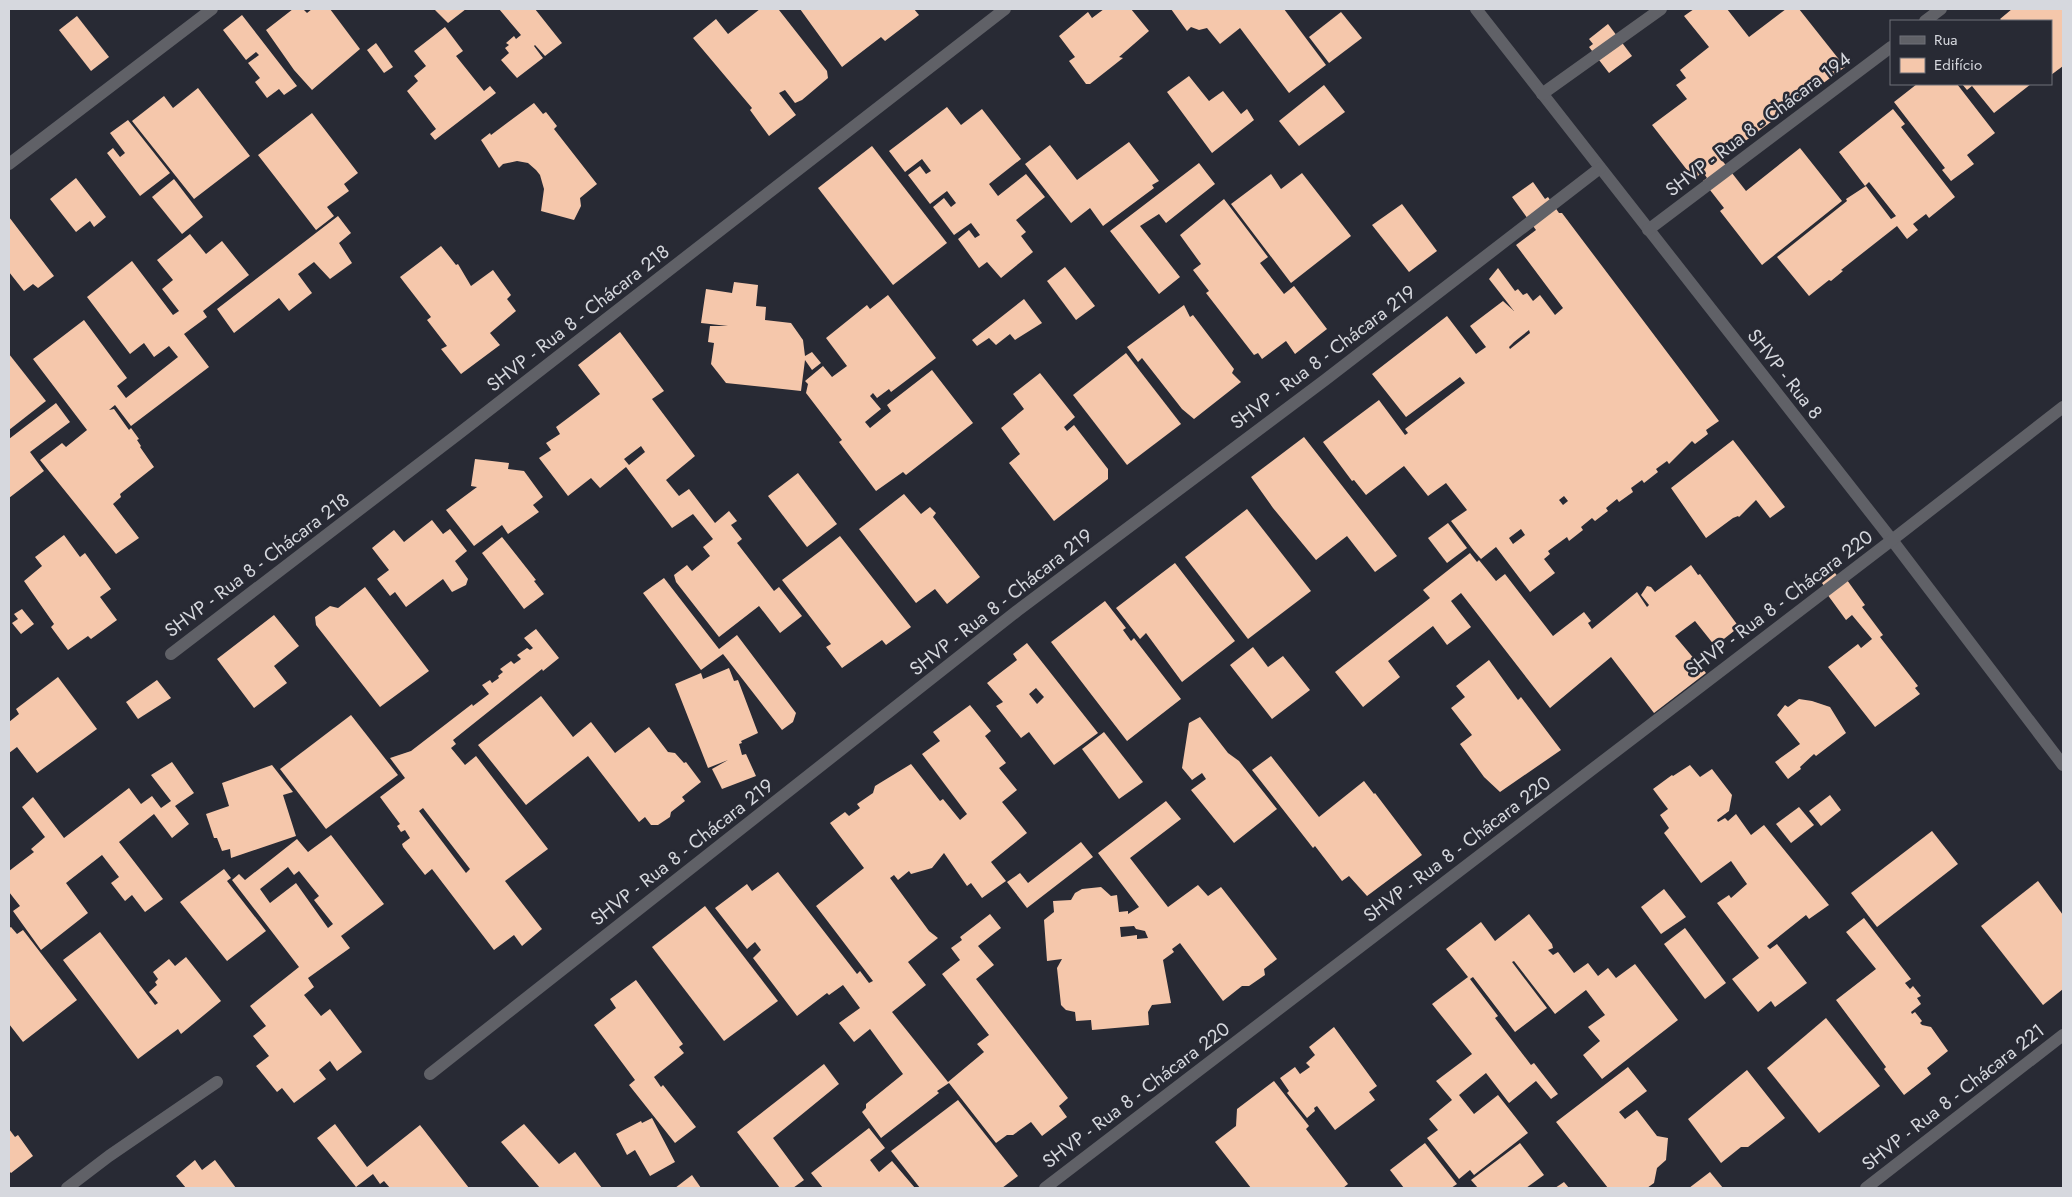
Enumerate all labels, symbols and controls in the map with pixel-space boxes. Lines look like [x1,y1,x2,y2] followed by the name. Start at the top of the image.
[1890,20,2052,85] legend
[1934,29,1958,51] text: Rua
[1660,45,1856,203] street label: SHVP - Rua 8 - Chácara 194
[1934,54,1982,76] text: Edifício
[481,238,675,398] street label: SHVP - Rua 8 - Chácara 218
[1225,278,1421,436] street label: SHVP - Rua 8 - Chácara 219
[1741,323,1829,425] street label: SHVP - Rua 8
[159,486,355,644] street label: SHVP - Rua 8 - Chácara 218
[904,522,1098,682] street label: SHVP - Rua 8 - Chácara 219
[1680,523,1878,683] street label: SHVP - Rua 8 - Chácara 220
[1358,769,1556,929] street label: SHVP - Rua 8 - Chácara 220
[585,772,779,932] street label: SHVP - Rua 8 - Chácara 219
[1037,1015,1235,1175] street label: SHVP - Rua 8 - Chácara 220
[1856,1017,2050,1177] street label: SHVP - Rua 8 - Chácara 221

